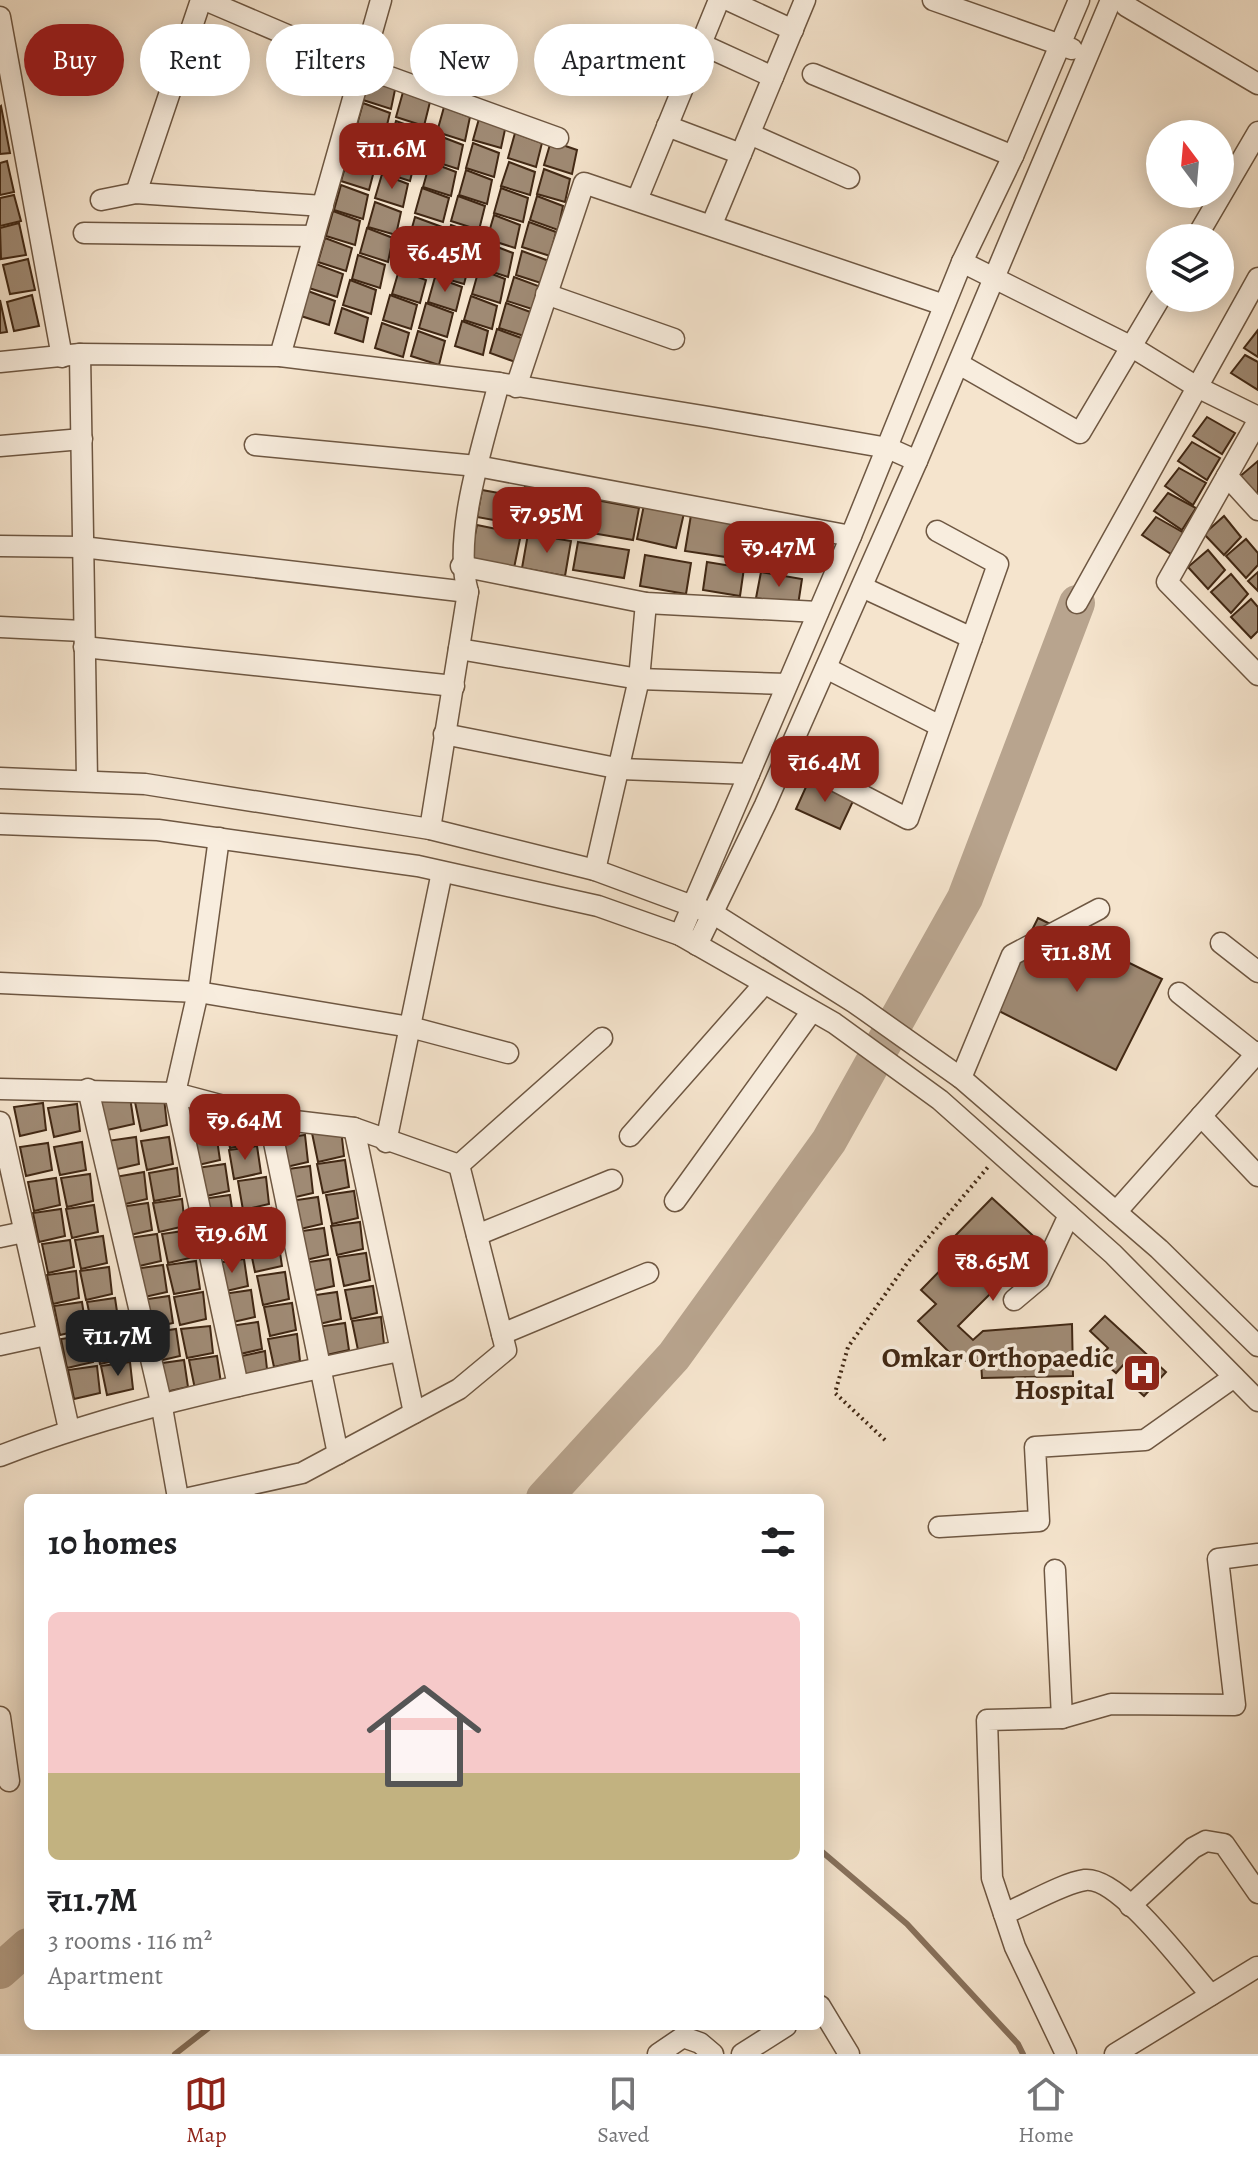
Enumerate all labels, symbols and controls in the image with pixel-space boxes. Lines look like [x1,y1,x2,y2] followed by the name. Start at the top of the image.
[24,24,124,96] chip: Buy
[140,24,250,96] chip: Rent
[266,24,394,96] chip: Filters
[410,24,518,96] chip: New
[534,24,714,96] chip: Apartment
[1146,120,1234,208] north arrow
[1146,120,1234,312] map controls
[327,123,457,191] pin: ₹11.6M
[357,131,427,166] text: ₹11.6M
[1146,224,1234,312] button: layers
[380,226,510,294] pin: ₹6.45M
[408,234,482,269] text: ₹6.45M
[482,487,612,555] pin: ₹7.95M
[511,495,583,530] text: ₹7.95M
[714,521,844,589] pin: ₹9.47M
[742,529,816,564] text: ₹9.47M
[760,736,890,804] pin: ₹16.4M
[789,744,861,779] text: ₹16.4M
[1012,926,1142,994] pin: ₹11.8M
[1042,934,1112,969] text: ₹11.8M
[180,1094,310,1162] pin: ₹9.64M
[207,1102,283,1137] text: ₹9.64M
[167,1207,297,1275] pin: ₹19.6M
[196,1215,268,1250] text: ₹19.6M
[928,1235,1058,1303] pin: ₹8.65M
[956,1243,1030,1278] text: ₹8.65M
[53,1310,183,1378] pin: ₹11.7M
[84,1318,152,1353] text: ₹11.7M
[882,1339,1115,1409] place label: Omkar Orthopaedic Hospital
[1121,1352,1163,1394] hospital icon: Omkar Orthopaedic Hospital
[48,1519,177,1566] text: 10 homes
[756,1520,800,1564] icon: filters
[352,1664,496,1808] icon: home
[48,1876,138,1923] text: ₹11.7M
[48,1923,212,1958] text: 3 rooms · 116 m²
[48,1958,163,1993] text: Apartment
[184,2072,228,2150] tab: Map
[597,2072,649,2150] tab: Saved
[1018,2072,1074,2150] tab: Home

